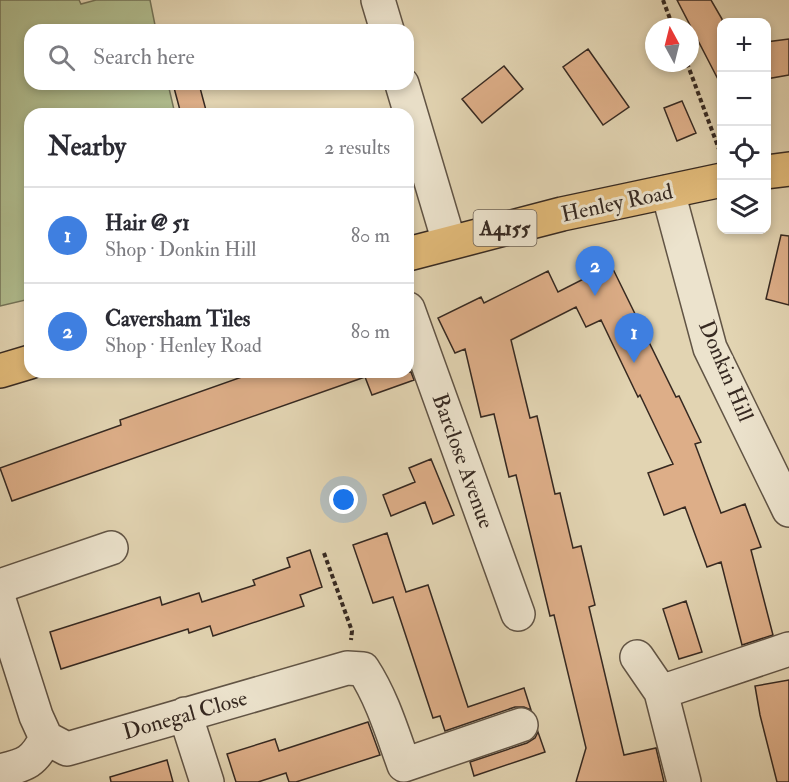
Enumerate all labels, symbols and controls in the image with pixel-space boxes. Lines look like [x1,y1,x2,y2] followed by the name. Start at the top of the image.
[645,18,699,72] north arrow
[717,18,771,234] map controls
[717,18,771,72] button: +
[24,24,414,90] search box
[45,41,78,74] icon: search
[93,43,195,71] text: Search here
[717,72,771,126] button: −
[717,126,771,180] button: locate
[48,131,126,163] text: Nearby
[324,135,390,160] text: 2 results
[559,177,676,228] street label: Henley Road
[717,180,771,234] button: layers
[105,209,190,237] text: Hair @ 51
[474,210,536,246] road number: A4155
[64,223,71,248] text: 1
[351,223,390,248] text: 80 m
[105,237,256,262] text: Shop · Donkin Hill
[576,246,614,296] pin: 2
[105,305,250,333] text: Caversham Tiles
[614,314,654,363] pin: 1
[692,316,760,426] street label: Donkin Hill
[62,319,73,344] text: 2
[351,319,390,344] text: 80 m
[105,333,262,358] text: Shop · Henley Road
[426,390,500,532] street label: Barclose Avenue
[329,485,358,514] your location
[120,684,250,746] street label: Donegal Close

